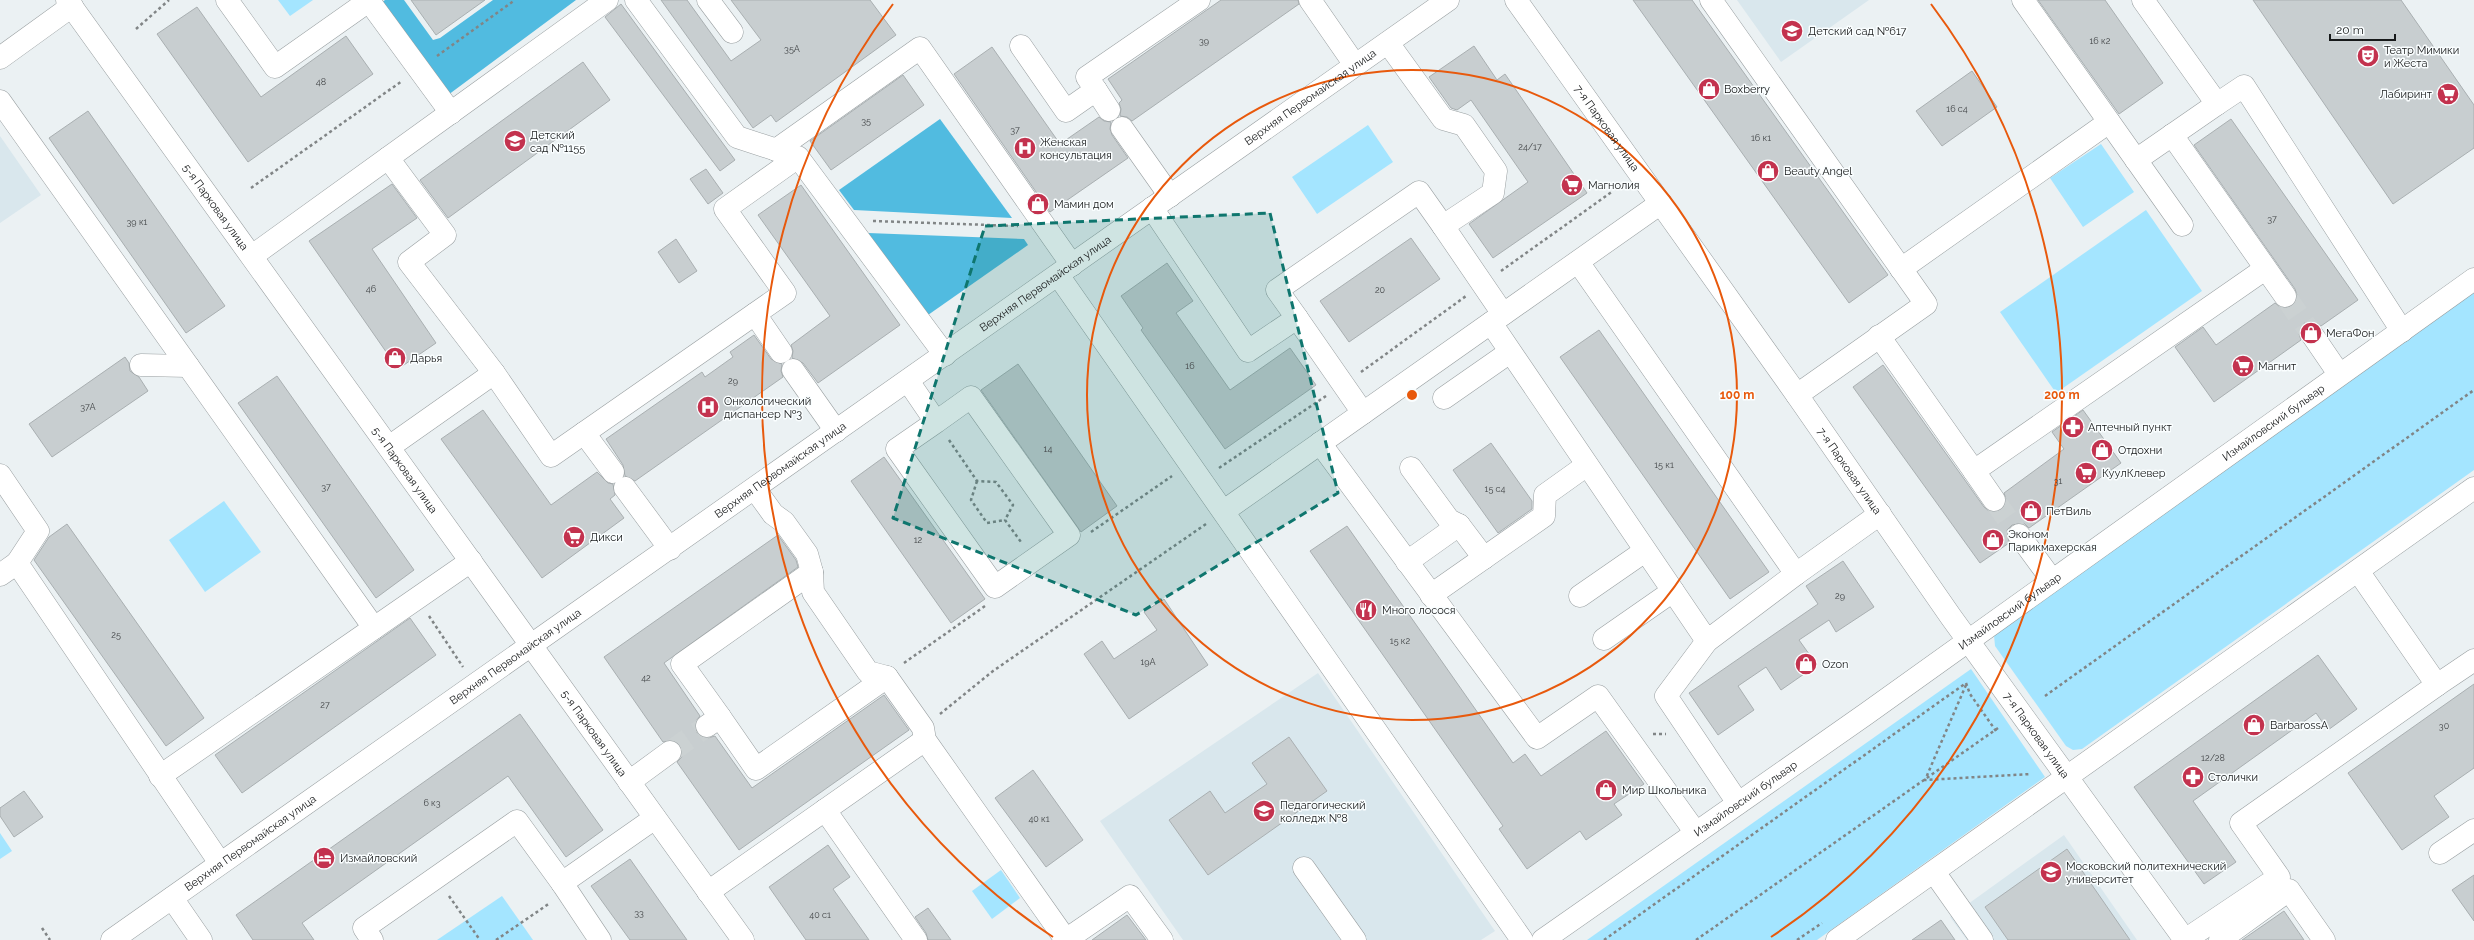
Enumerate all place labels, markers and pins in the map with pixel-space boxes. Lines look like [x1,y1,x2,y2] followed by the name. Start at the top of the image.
[1779,18,1805,44] school or university icon: Детский сад №617
[1808,25,1907,38] place label: Детский сад №617
[2355,43,2381,69] theatre icon: Театр Мимики и Жеста
[2384,44,2459,70] place label: Театр Мимики и Жеста
[1696,76,1722,102] shop icon: Boxberry
[2435,81,2461,107] supermarket icon: Лабиринт
[1724,83,1770,96] place label: Boxberry
[2380,88,2433,101] place label: Лабиринт
[502,128,528,154] school or university icon: Детский сад №1155
[530,129,585,155] place label: Детский сад №1155
[1012,135,1038,161] hospital icon: Женская консультация
[1040,136,1112,162] place label: Женская консультация
[1755,158,1781,184] shop icon: Beauty Angel
[1784,165,1852,178] place label: Beauty Angel
[1559,172,1585,198] supermarket icon: Магнолия
[1588,179,1640,192] place label: Магнолия
[1025,191,1051,217] shop icon: Мамин дом
[1054,198,1114,211] place label: Мамин дом
[2298,320,2324,346] shop icon: МегаФон
[2326,327,2374,340] place label: МегаФон
[382,345,408,371] shop icon: Дарья
[410,352,442,365] place label: Дарья
[2230,353,2256,379] supermarket icon: Магнит
[2258,360,2297,373] place label: Магнит
[1405,388,1419,402] centre of rings
[695,394,721,420] hospital icon: Онкологический диспансер №3
[724,395,811,421] place label: Онкологический диспансер №3
[2060,414,2086,440] pharmacy icon: Аптечный пункт
[2088,421,2173,434] place label: Аптечный пункт
[2089,437,2115,463] shop icon: Отдохни
[2118,444,2162,457] place label: Отдохни
[2073,460,2099,486] supermarket icon: КуулКлевер
[2102,467,2166,480] place label: КуулКлевер
[2018,498,2044,524] shop icon: ПетВиль
[2046,505,2092,518] place label: ПетВиль
[561,524,587,550] supermarket icon: Дикси
[1980,527,2006,553] shop icon: Эконом Парикмахерская
[2008,528,2097,554] place label: Эконом Парикмахерская
[590,531,623,544] place label: Дикси
[1353,597,1379,623] restaurant icon: Много лосося
[1382,604,1455,617] place label: Много лосося
[1793,651,1819,677] shop icon: Ozon
[1822,658,1849,671] place label: Ozon
[2241,712,2267,738] shop icon: BarbarossA
[2270,719,2329,732] place label: BarbarossA
[2180,764,2206,790] pharmacy icon: Столички
[2208,771,2258,784] place label: Столички
[1593,777,1619,803] shop icon: Мир Школьника
[1622,784,1706,797] place label: Мир Школьника
[1251,798,1277,824] school or university icon: Педагогический колледж №8
[1280,799,1366,825] place label: Педагогический колледж №8
[311,845,337,871] hotel icon: Измайловский
[340,852,417,865] place label: Измайловский
[2038,859,2064,885] school or university icon: Московский политехнический университет
[2066,860,2226,886] place label: Московский политехнический университет

